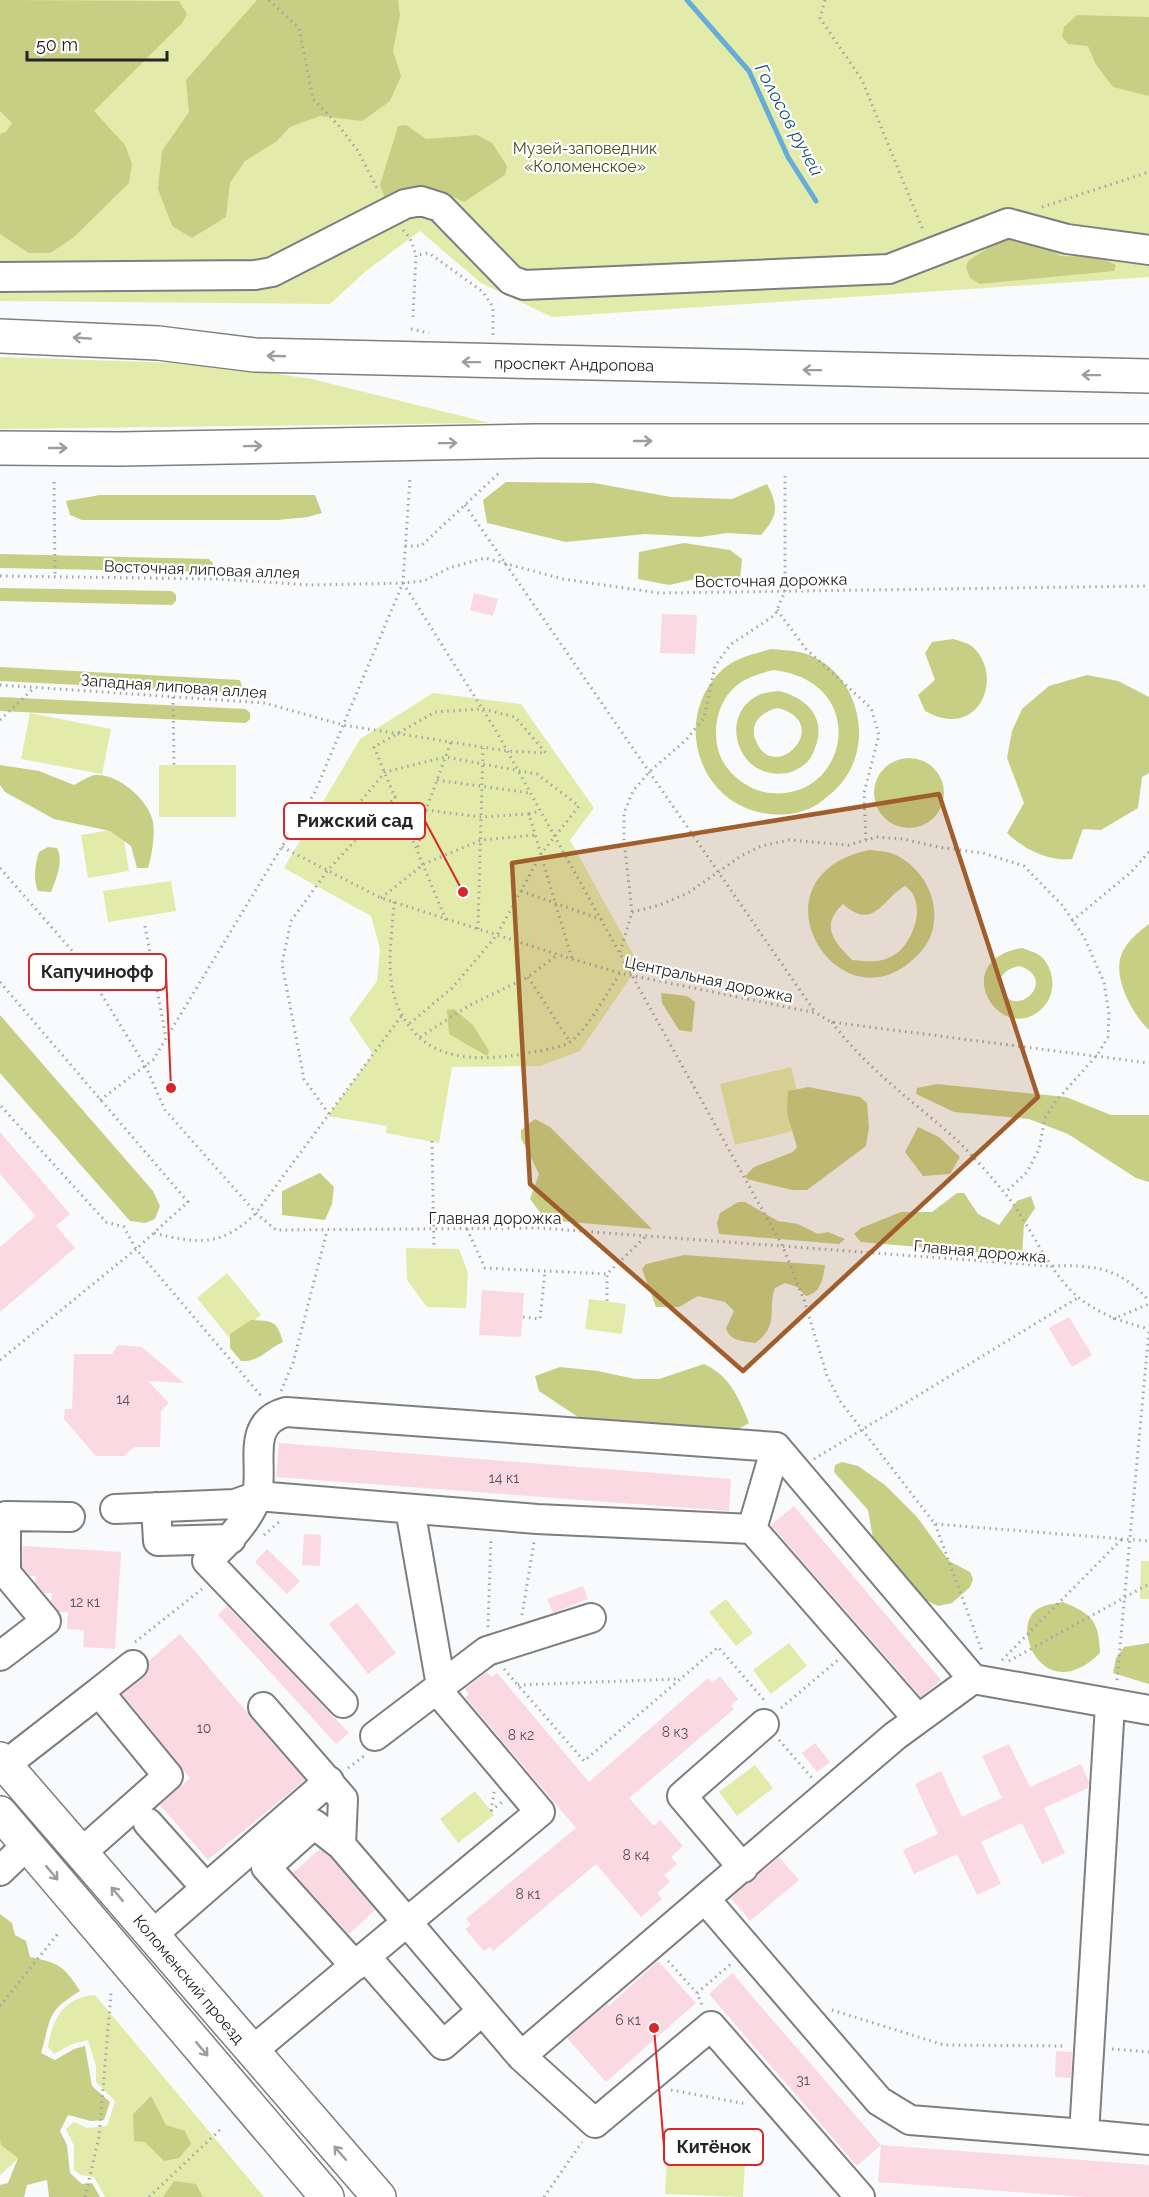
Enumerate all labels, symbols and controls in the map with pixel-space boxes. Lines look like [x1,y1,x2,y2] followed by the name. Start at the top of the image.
[27,24,166,62] scale bar
[36,34,78,55] text: 50 m
[751,60,828,179] water label: Голосов ручей
[513,139,657,176] park label: Музей-заповедник «Коломенское»
[72,332,92,343] one-way arrow
[266,350,286,362] one-way arrow
[494,354,654,375] street label: проспект Андропова
[461,356,481,368] one-way arrow
[803,365,823,376] one-way arrow
[1081,369,1101,381] one-way arrow
[633,435,653,447] one-way arrow
[438,437,458,449] one-way arrow
[243,441,263,452] one-way arrow
[48,442,68,454] one-way arrow
[104,557,300,582] street label: Восточная липовая аллея
[695,570,847,591] street label: Восточная дорожка
[80,671,268,702] street label: Западная липовая аллея
[284,803,425,839] callout: Рижский сад
[297,810,413,831] text: Рижский сад
[623,952,795,1007] street label: Центральная дорожка
[29,954,166,990] callout: Капучинофф
[41,961,153,982] text: Капучинофф
[429,1209,561,1228] street label: Главная дорожка
[913,1236,1047,1267] street label: Главная дорожка
[116,1391,130,1407] house number: 14
[489,1470,519,1486] house number: 14 к1
[70,1594,100,1610] house number: 12 к1
[197,1720,211,1736] house number: 10
[662,1724,688,1740] house number: 8 к3
[508,1727,534,1743] house number: 8 к2
[623,1847,650,1863] house number: 8 к4
[46,1865,59,1881] one-way arrow
[110,1886,123,1902] one-way arrow
[515,1886,541,1902] house number: 8 к1
[129,1911,248,2048] street label: Коломенский проезд
[615,2012,641,2028] house number: 6 к1
[195,2041,209,2056] one-way arrow
[796,2072,810,2088] house number: 31
[664,2129,763,2165] callout: Китёнок
[676,2136,752,2157] text: Китёнок
[333,2146,347,2161] one-way arrow

